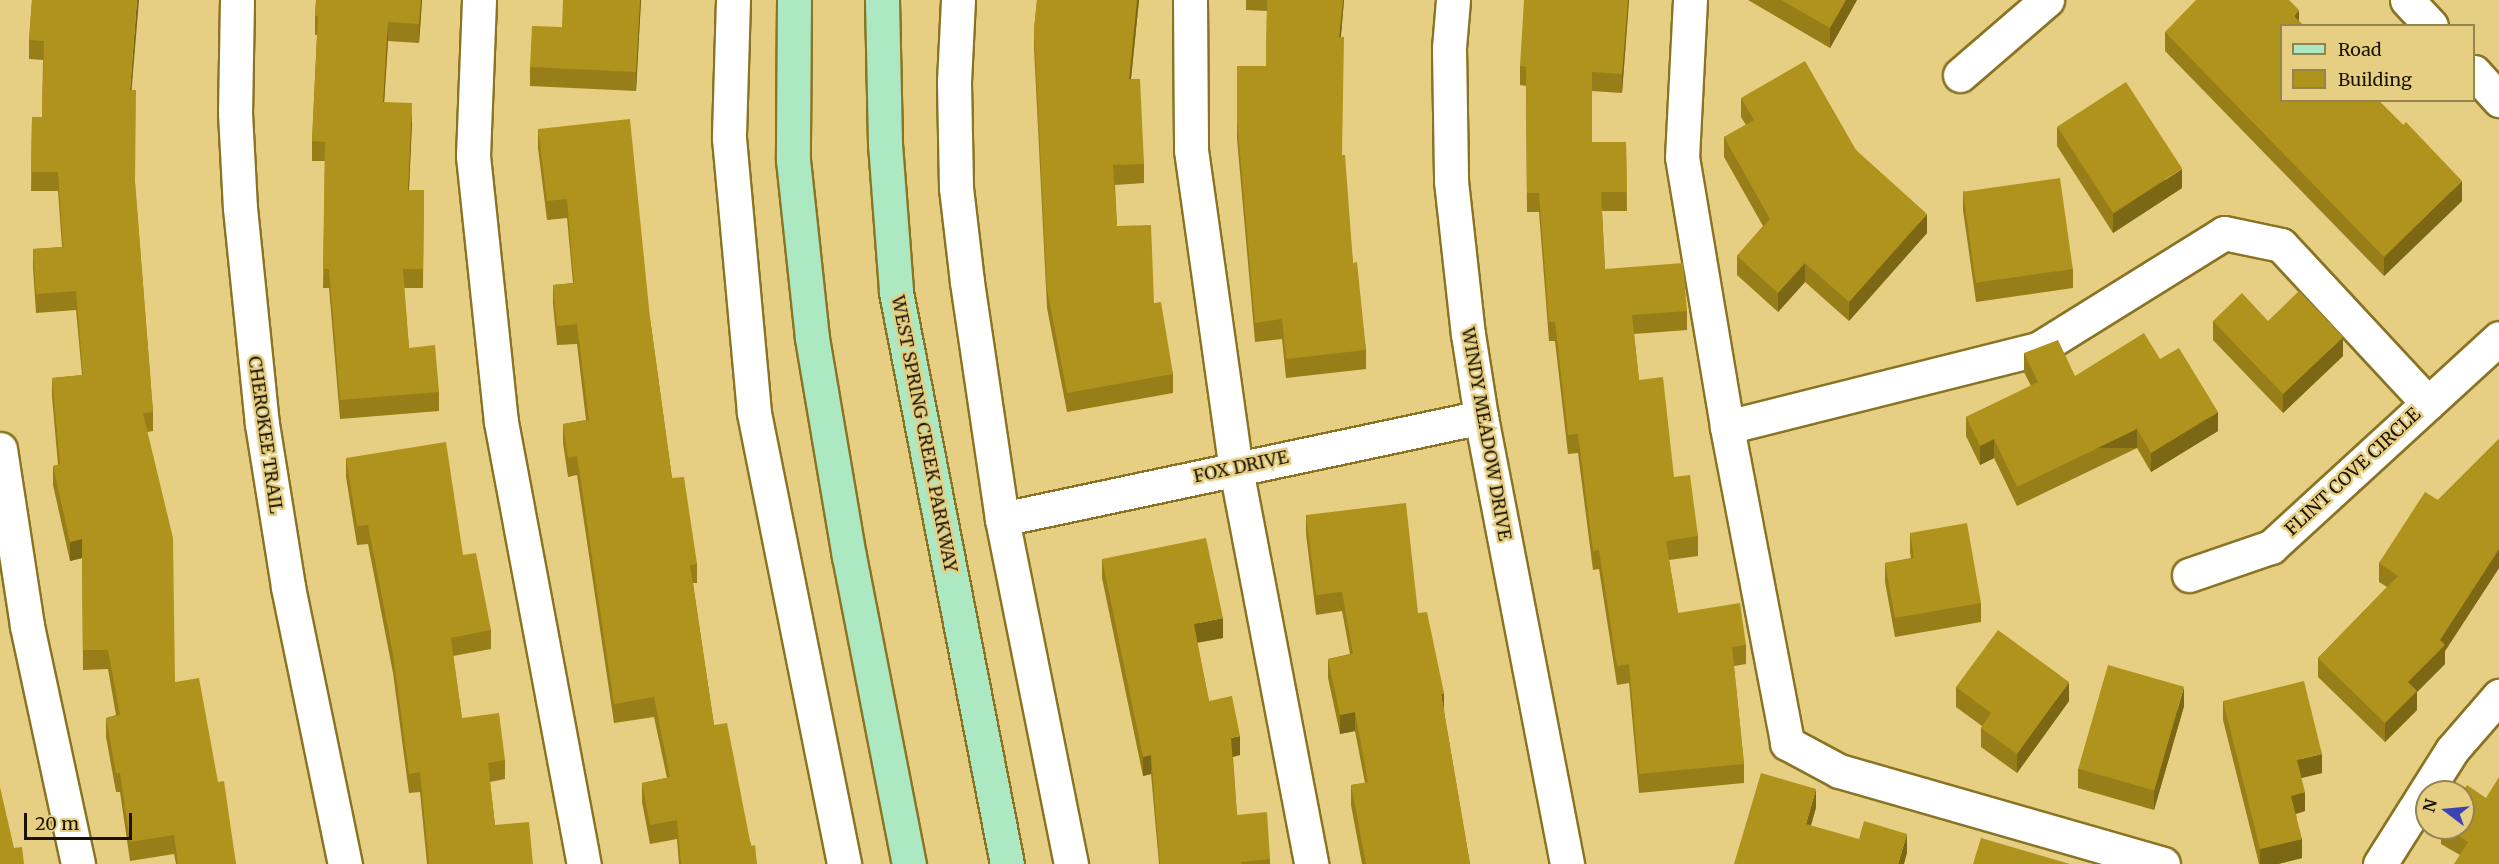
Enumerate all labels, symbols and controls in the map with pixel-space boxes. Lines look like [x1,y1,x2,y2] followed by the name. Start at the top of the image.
[2280,24,2475,102] legend
[2338,38,2382,61] text: Road
[2338,68,2412,91] text: Building
[887,294,961,574] street label: WEST SPRING CREEK PARKWAY
[1457,326,1515,542] street label: WINDY MEADOW DRIVE
[243,355,287,515] street label: CHEROKEE TRAIL
[2281,404,2425,540] street label: FLINT COVE CIRCLE
[1191,446,1291,488] street label: FOX DRIVE
[2415,780,2475,840] north arrow
[2418,797,2441,814] text: N
[27,801,135,839] scale bar
[35,812,79,835] text: 20 m

